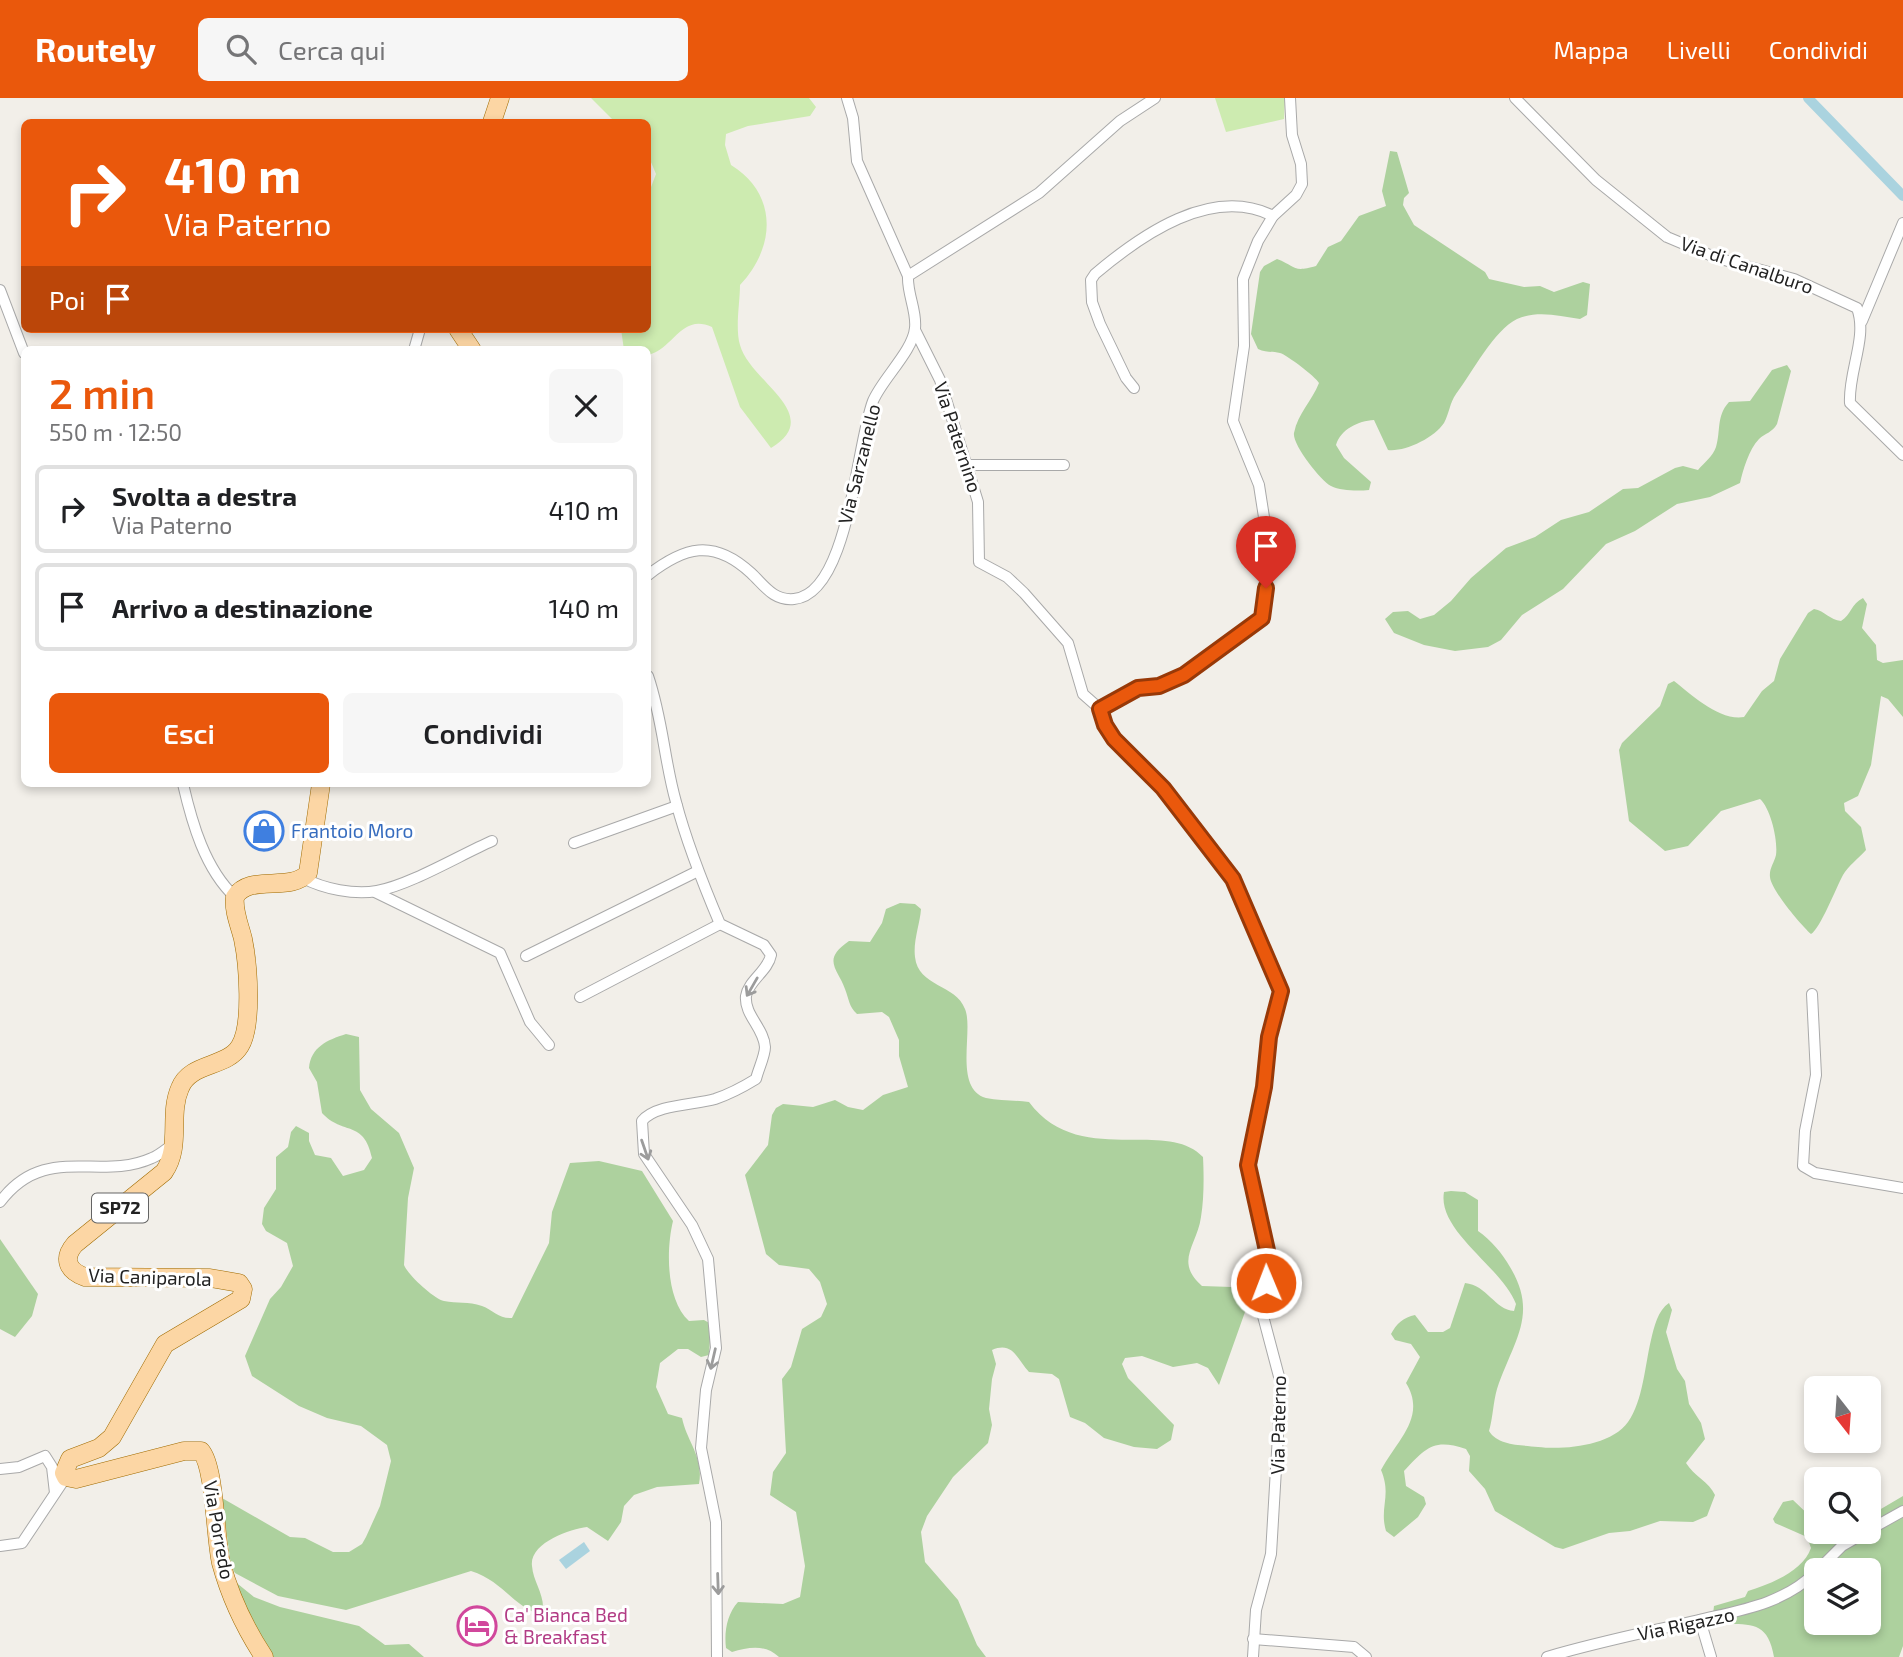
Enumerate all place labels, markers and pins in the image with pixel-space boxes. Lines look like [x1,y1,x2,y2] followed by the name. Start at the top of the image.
[1236,516,1296,588] pin
[243,810,285,852] shop icon: Frantoio Moro
[291,819,413,842] place label: Frantoio Moro
[504,1603,628,1648] place label: Ca' Bianca Bed & Breakfast
[456,1605,498,1647] hotel icon: Ca' Bianca Bed & Breakfast

